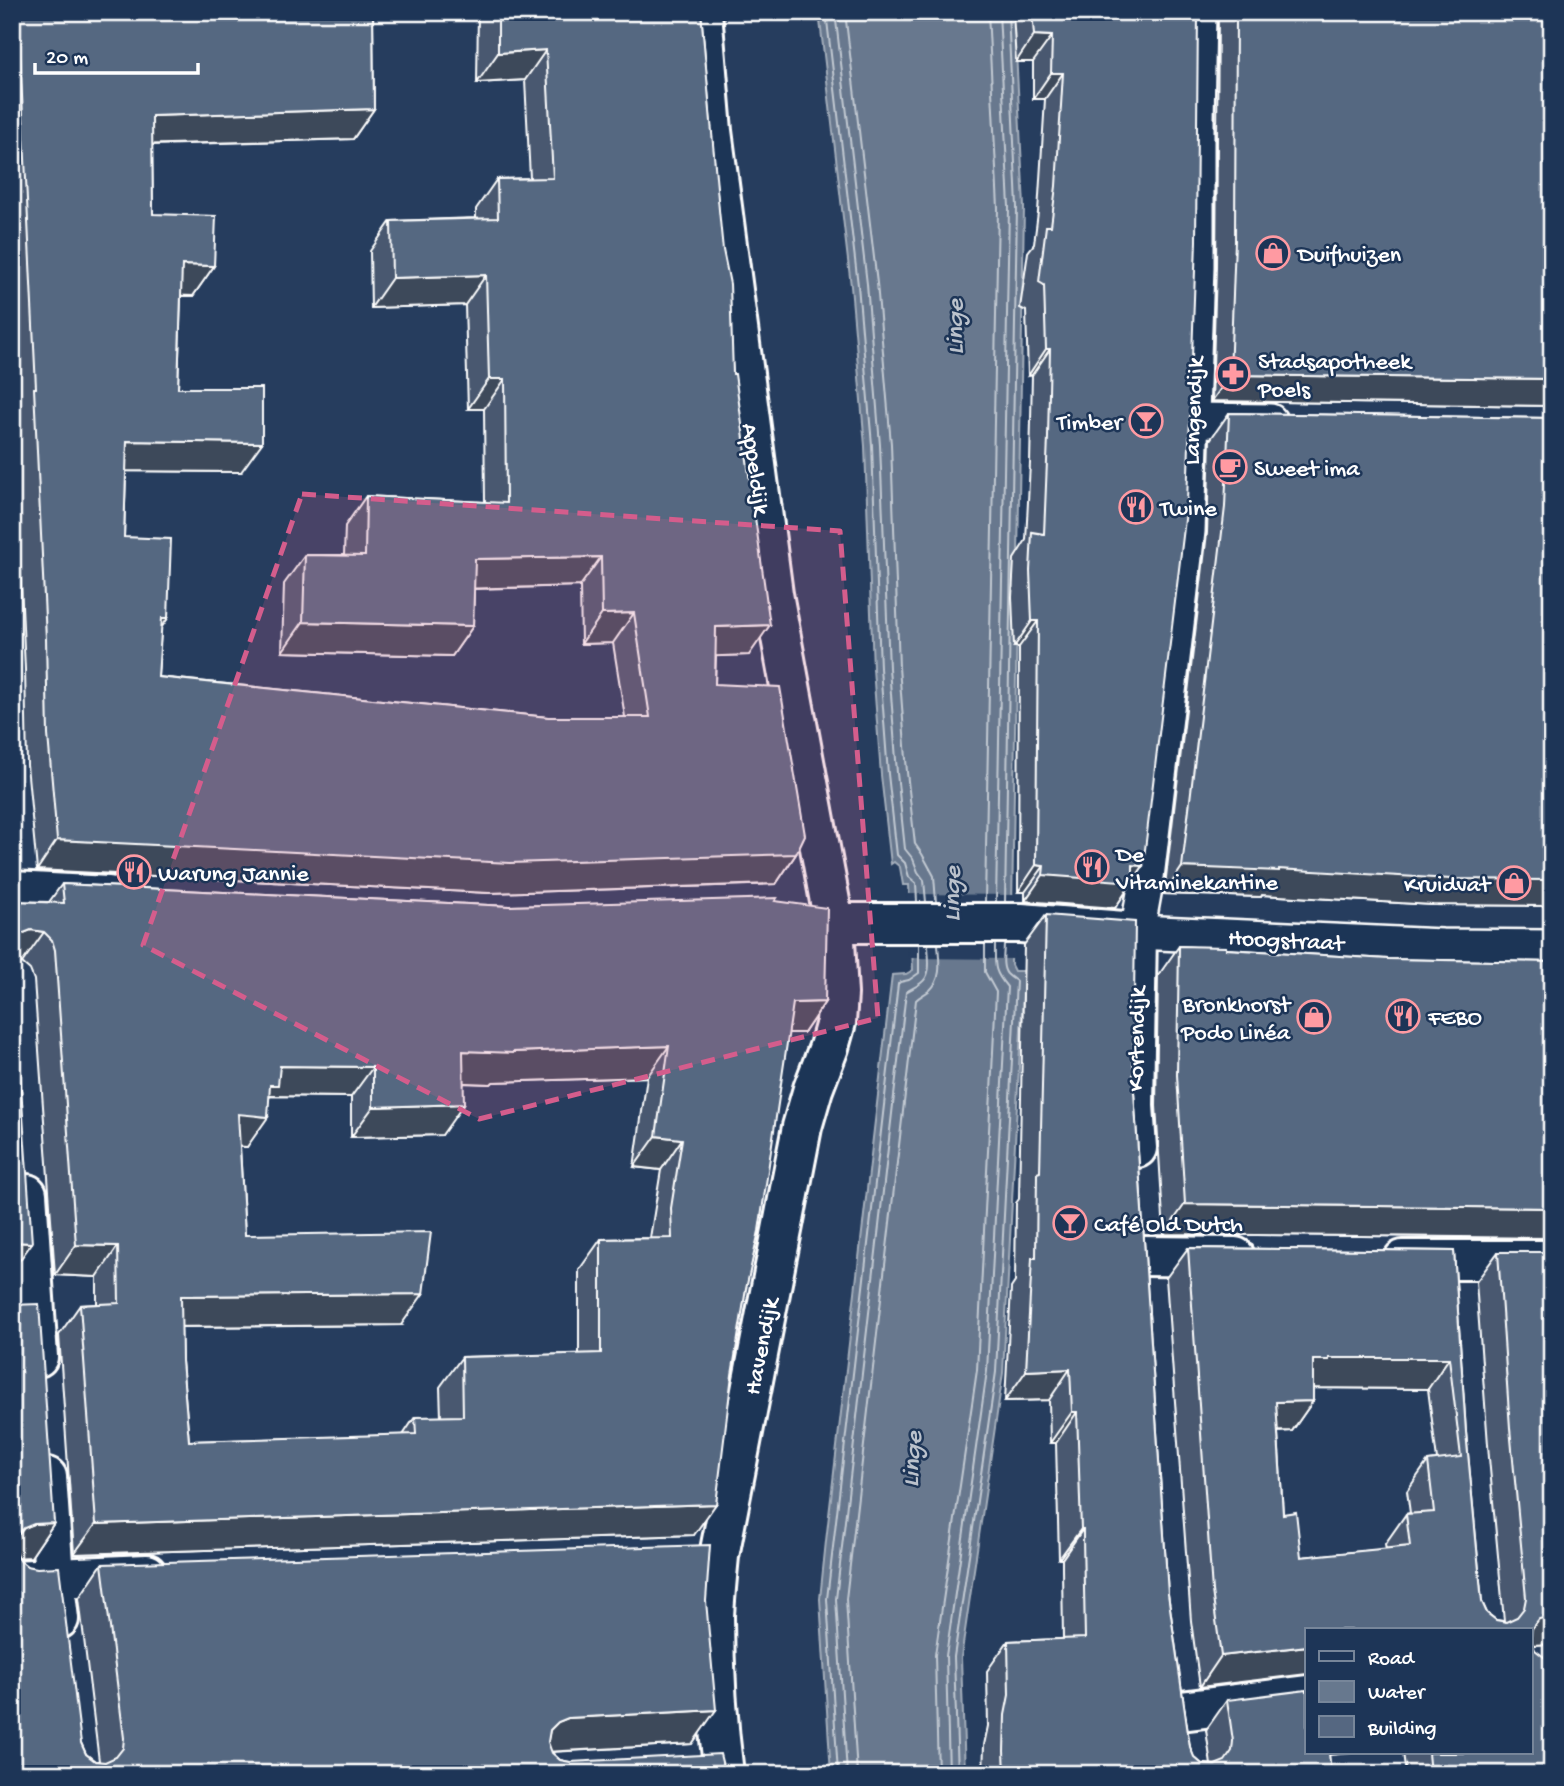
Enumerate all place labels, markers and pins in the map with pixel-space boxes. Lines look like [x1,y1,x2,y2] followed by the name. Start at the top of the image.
[1254,234,1292,272] shop icon: Duifhuizen
[1296,242,1402,271] place label: Duifhuizen
[1257,349,1413,406] place label: Stadsapotheek Poels
[1214,355,1252,393] pharmacy icon: Stadsapotheek Poels
[1127,402,1165,440] bar icon: Timber
[1055,410,1125,439] place label: Timber
[1211,448,1249,486] cafe icon: Sweet ima
[1254,456,1360,485] place label: Sweet ima
[1117,488,1155,526] restaurant icon: Twine
[1158,496,1217,525] place label: Twine
[1114,842,1279,899] place label: De Vitaminekantine
[1073,848,1111,886] restaurant icon: De Vitaminekantine
[115,853,153,891] restaurant icon: Warung Jannie
[158,861,309,890] place label: Warung Jannie
[1495,864,1533,902] shop icon: Kruidvat
[1404,872,1492,901] place label: Kruidvat
[1180,992,1292,1049] place label: Bronkhorst Podo Linéa
[1384,997,1422,1035] restaurant icon: FEBO
[1295,998,1333,1036] shop icon: Bronkhorst Podo Linéa
[1427,1005,1482,1034] place label: FEBO
[1051,1204,1089,1242] bar icon: Café Old Dutch
[1094,1212,1243,1241] place label: Café Old Dutch

